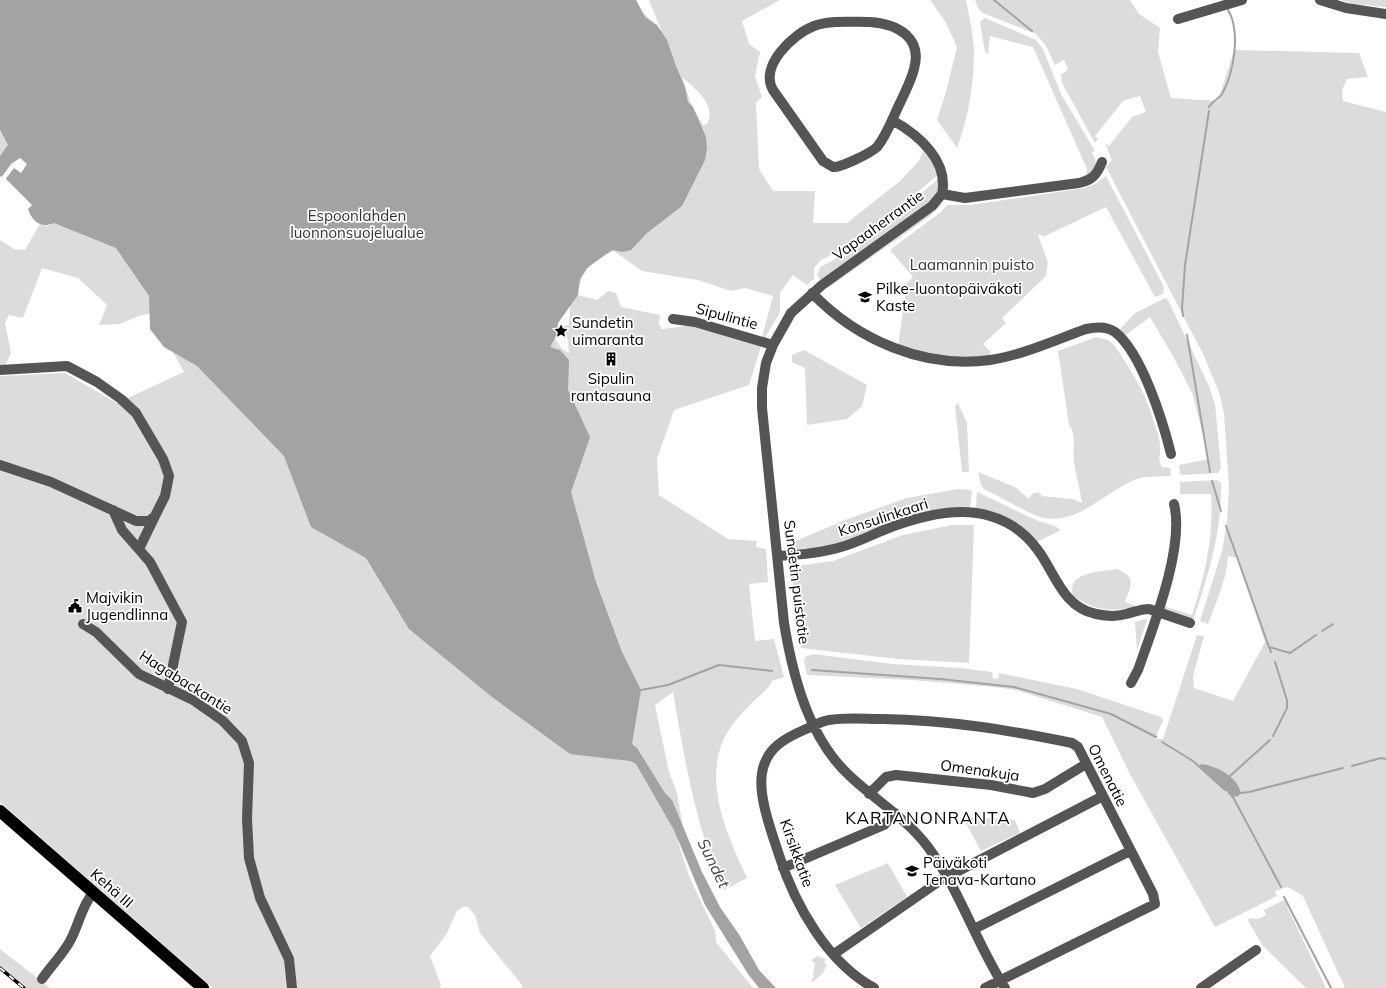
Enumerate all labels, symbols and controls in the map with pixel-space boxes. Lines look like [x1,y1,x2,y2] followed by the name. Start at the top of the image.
[829,186,927,264] street label: Vapaaherrantie
[290,206,424,242] park label: Espoonlahden luonnonsuojelualue
[910,255,1034,274] park label: Laamannin puisto
[876,279,1022,315] place label: Pilke-luontopäiväkoti Kaste
[857,289,873,305] school or university icon: Pilke-luontopäiväkoti Kaste
[694,299,760,333] street label: Sipulintie
[572,313,644,349] place label: Sundetin uimaranta
[553,323,569,339] place icon: Sundetin uimaranta
[603,351,619,367] building icon: Sipulin rantasauna
[571,369,651,405] place label: Sipulin rantasauna
[836,494,930,540] street label: Konsulinkaari
[780,519,814,645] street label: Sundetin puistotie
[86,588,168,624] place label: Majvikin Jugendlinna
[67,598,83,614] public building icon: Majvikin Jugendlinna
[136,646,236,718] street label: Hagabackantie
[1084,741,1132,809] street label: Omenatie
[939,755,1021,785] street label: Omenakuja
[845,807,1011,828] district label: KARTANONRANTA
[776,816,818,890] street label: Kirsikkatie
[694,835,735,891] water label: Sundet
[923,853,1036,889] place label: Päiväkoti Tenava-Kartano
[904,863,920,879] school or university icon: Päiväkoti Tenava-Kartano
[87,864,137,912] street label: Kehä III

